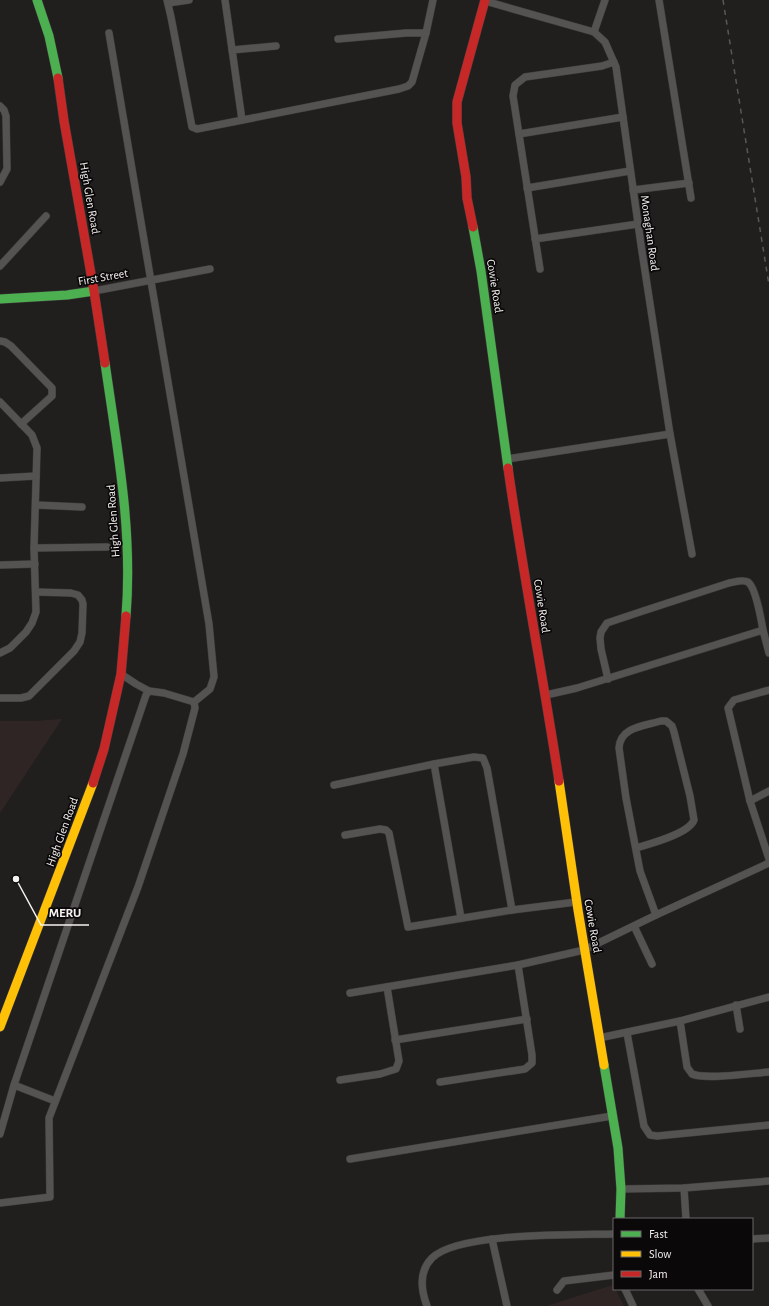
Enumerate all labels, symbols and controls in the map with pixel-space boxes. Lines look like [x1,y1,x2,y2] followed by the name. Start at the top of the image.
[78,161,102,235] street label: High Glen Road
[639,194,661,272] street label: Monaghan Road
[485,258,505,314] street label: Cowie Road
[77,267,129,287] street label: First Street
[104,484,122,558] street label: High Glen Road
[532,578,552,634] street label: Cowie Road
[44,796,80,868] street label: High Glen Road
[582,898,604,954] street label: Cowie Road
[41,900,89,925] callout: MERU
[49,907,81,920] text: MERU
[613,1218,753,1290] legend
[649,1228,668,1240] text: Fast
[649,1248,671,1260] text: Slow
[649,1268,668,1280] text: Jam

